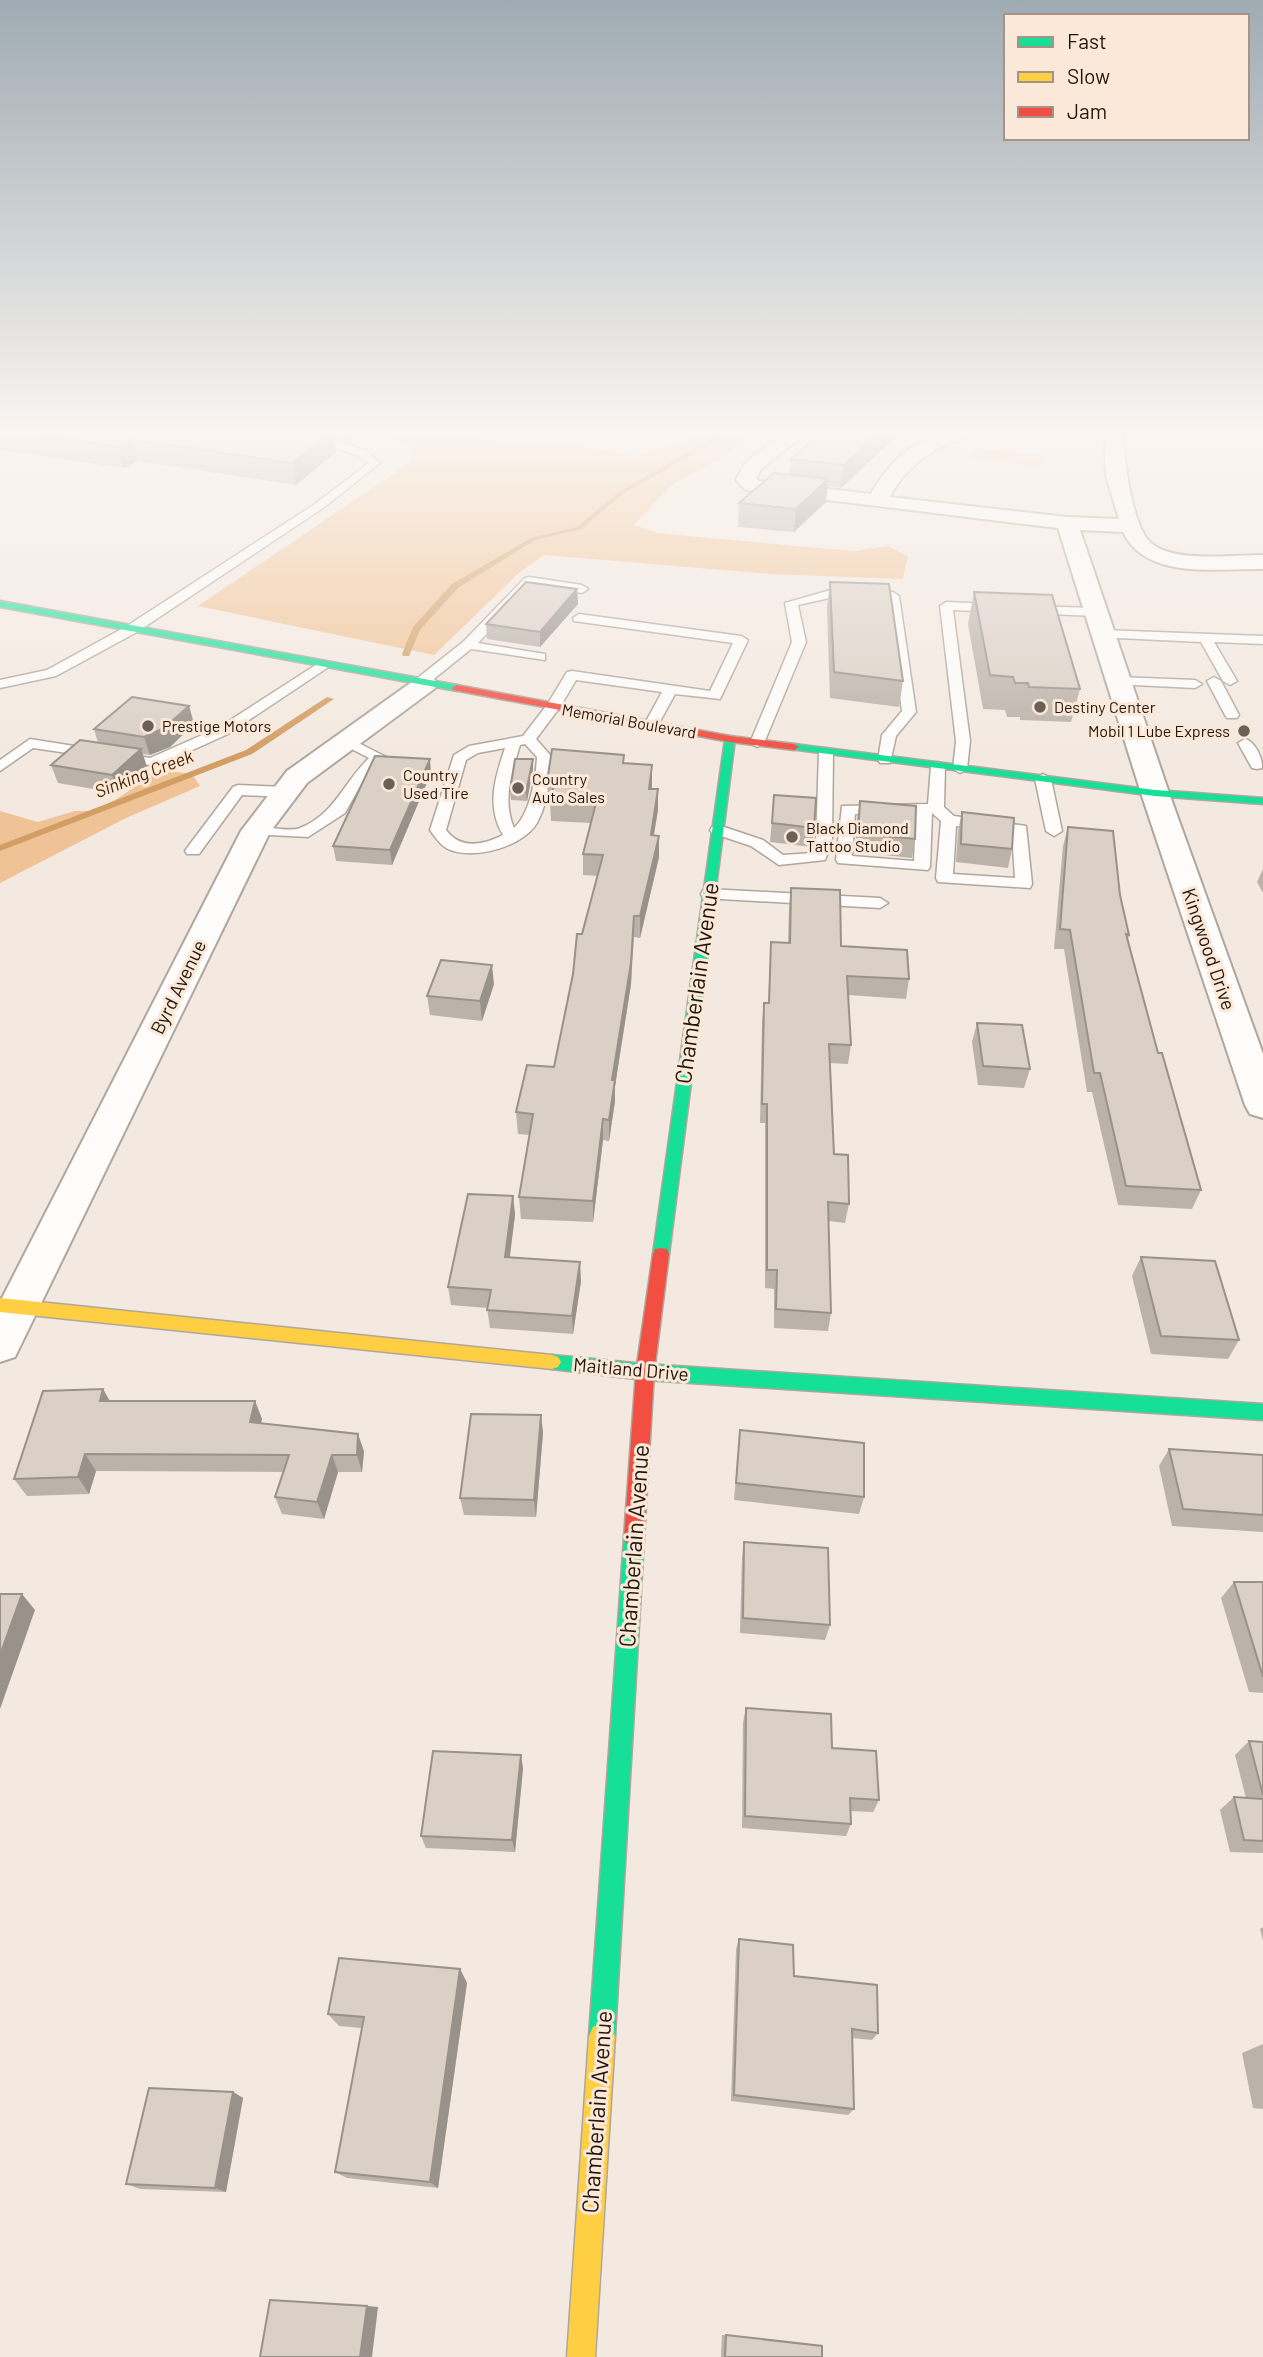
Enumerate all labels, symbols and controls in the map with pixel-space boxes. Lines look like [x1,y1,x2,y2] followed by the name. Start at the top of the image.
[1004,14,1249,140] legend
[1067,28,1107,53] text: Fast
[1067,63,1110,88] text: Slow
[1067,98,1107,123] text: Jam
[1054,697,1156,716] place label: Destiny Center
[560,699,698,742] street label: Memorial Boulevard
[1032,699,1048,715] marker: Destiny Center
[162,716,271,735] place label: Prestige Motors
[140,718,156,734] marker: Prestige Motors
[1088,721,1230,740] place label: Mobil 1 Lube Express
[1236,723,1252,739] marker: Mobil 1 Lube Express
[91,744,196,802] water label: Sinking Creek
[403,765,469,802] place label: Country Used Tire
[532,769,605,806] place label: Country Auto Sales
[381,776,397,792] marker: Country Used Tire
[510,780,526,796] marker: Country Auto Sales
[806,818,909,855] place label: Black Diamond Tattoo Studio
[784,829,800,845] marker: Black Diamond Tattoo Studio
[668,880,724,1085] street label: Chamberlain Avenue
[1178,885,1241,1013] street label: Kingwood Drive
[145,936,210,1038] street label: Byrd Avenue
[572,1352,690,1385] street label: Maitland Drive
[612,1444,654,1648] street label: Chamberlain Avenue
[575,2010,617,2214] street label: Chamberlain Avenue

